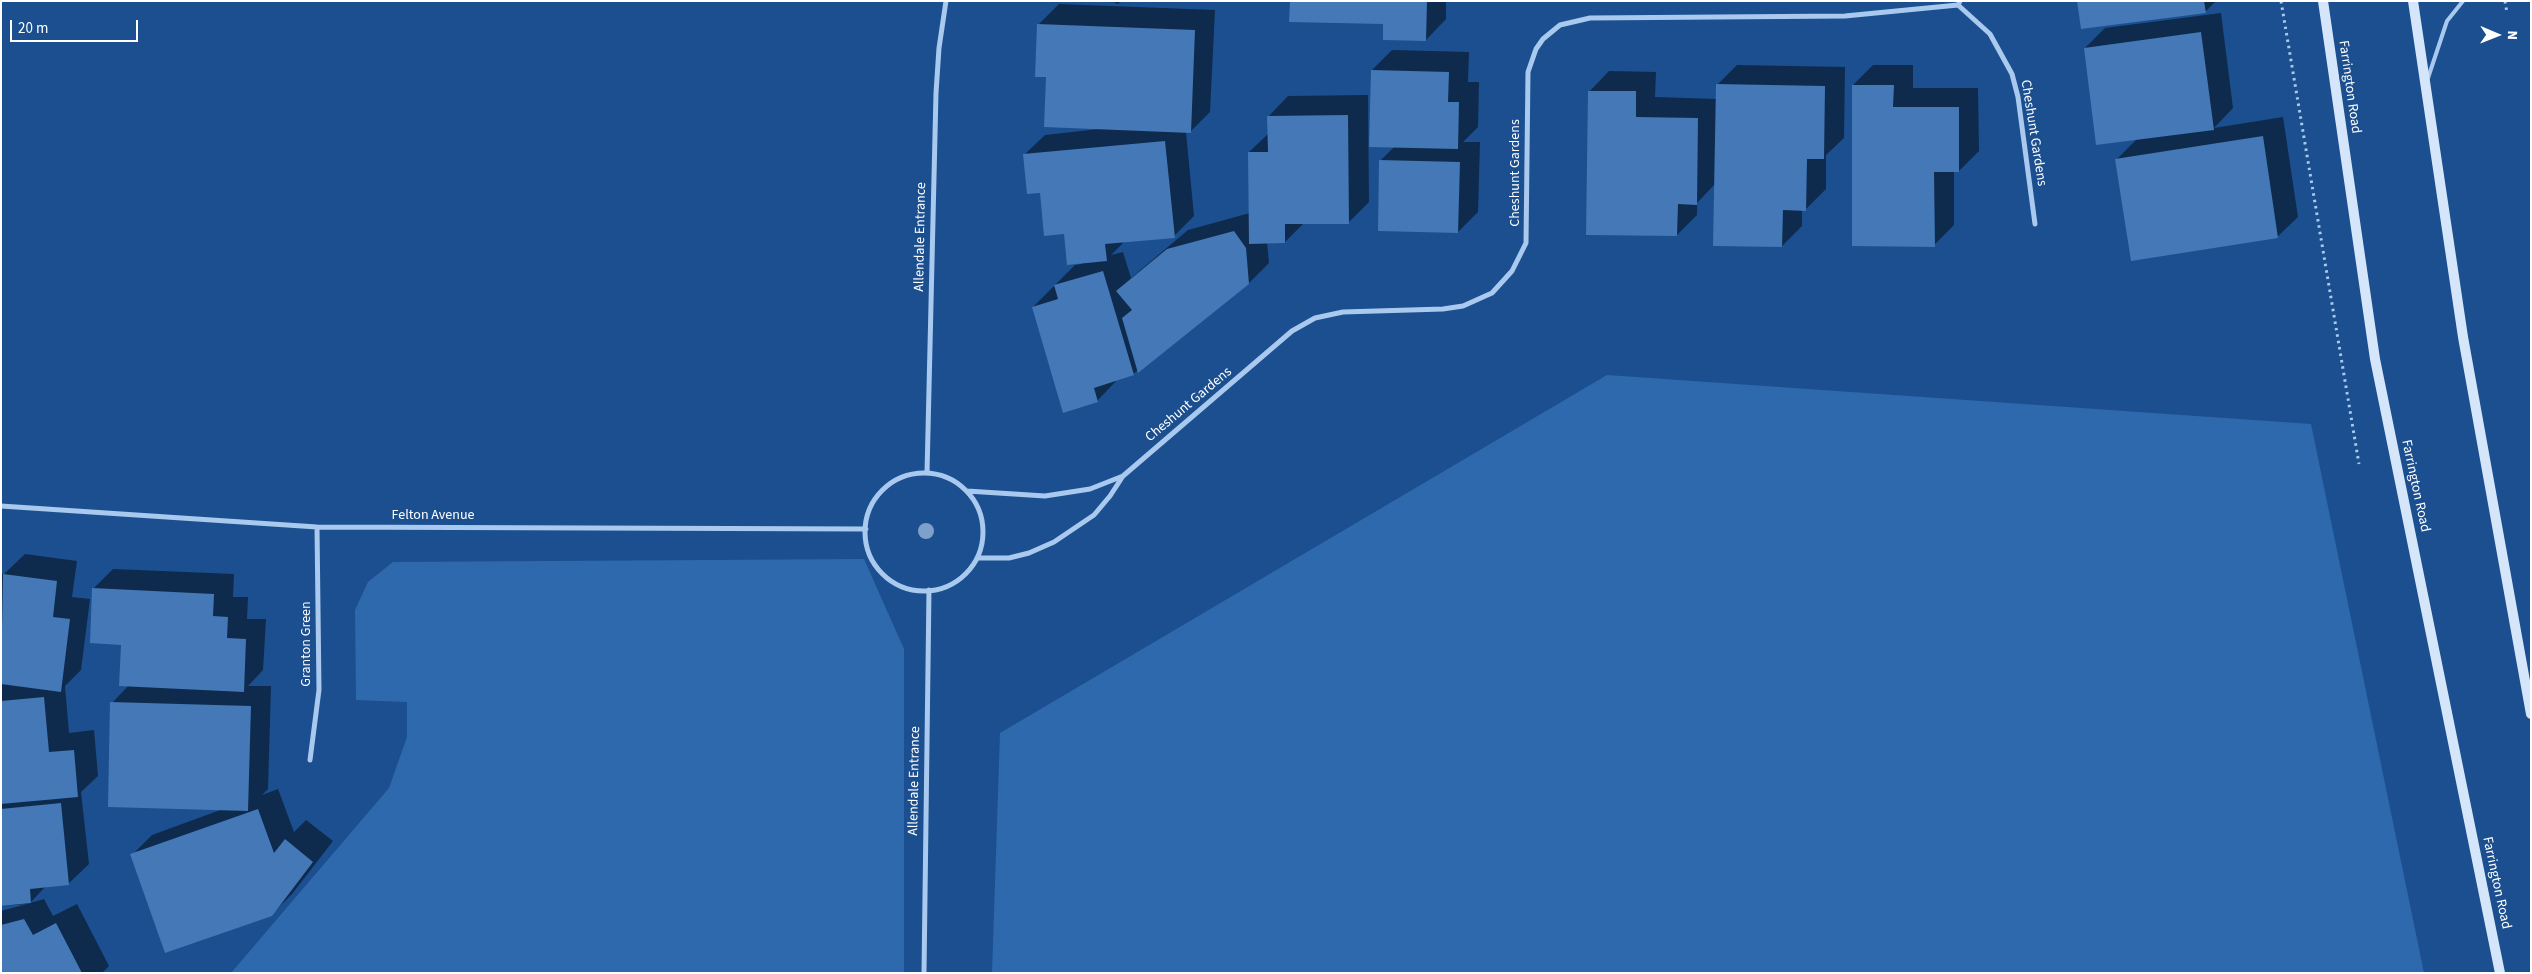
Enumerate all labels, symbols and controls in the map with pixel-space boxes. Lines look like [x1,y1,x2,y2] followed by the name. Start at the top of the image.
[12,10,140,42] scale bar
[2472,10,2522,60] north arrow
[18,18,48,39] text: 20 m
[2502,30,2522,40] text: N
[2334,39,2364,135] street label: Farrington Road
[2016,79,2050,187] street label: Cheshunt Gardens
[1508,119,1524,227] street label: Cheshunt Gardens
[912,182,930,292] street label: Allendale Entrance
[1142,364,1236,446] street label: Cheshunt Gardens
[2397,438,2433,534] street label: Farrington Road
[392,508,474,524] street label: Felton Avenue
[299,601,315,687] street label: Granton Green
[906,726,924,836] street label: Allendale Entrance
[2478,835,2514,931] street label: Farrington Road

